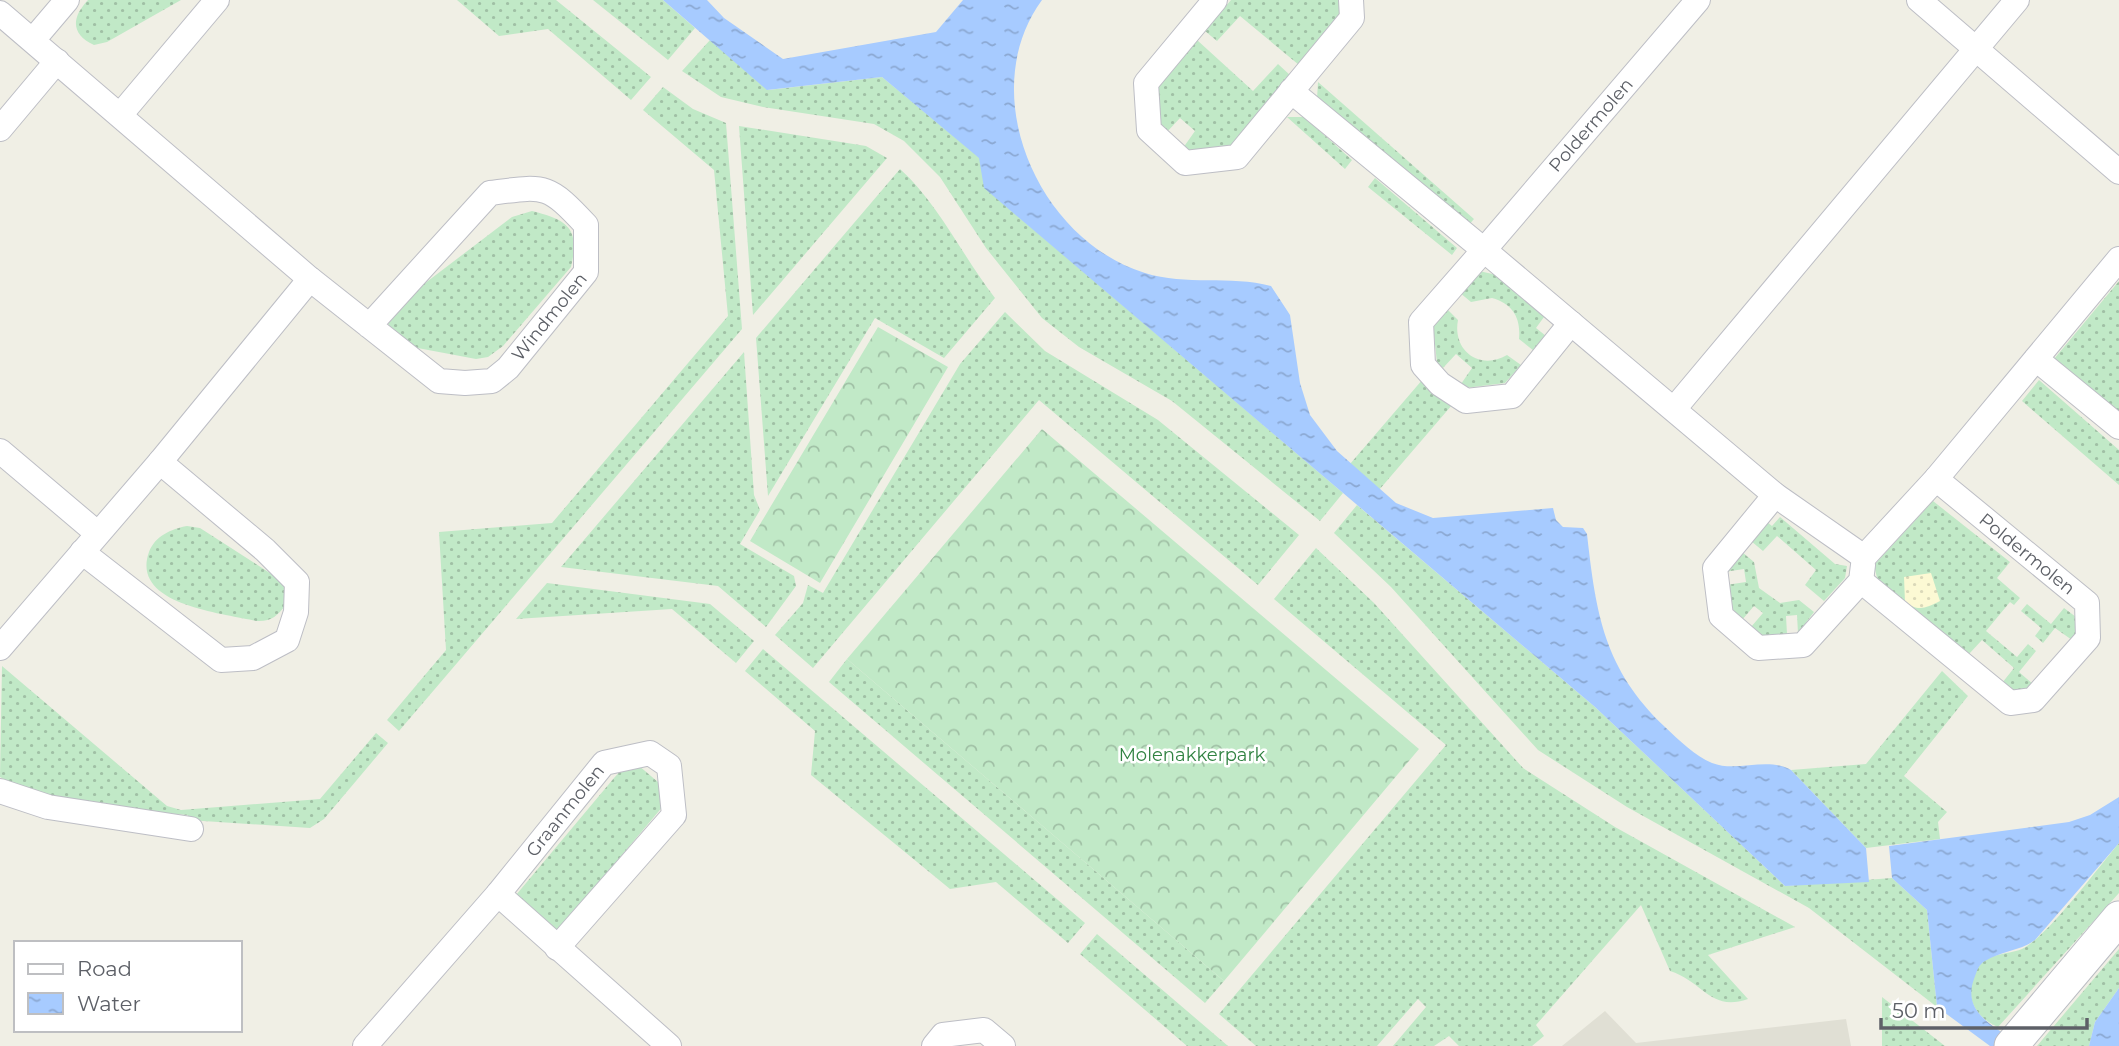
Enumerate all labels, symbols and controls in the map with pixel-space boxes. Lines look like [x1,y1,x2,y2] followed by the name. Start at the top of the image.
[1544,74,1638,176] street label: Poldermolen
[507,268,592,365] street label: Windmolen
[1975,509,2079,599] street label: Poldermolen
[1119,744,1266,766] park label: Molenakkerpark
[521,760,609,861] street label: Graanmolen
[14,941,242,1032] legend
[77,956,132,981] text: Road
[1881,986,2088,1030] scale bar
[77,991,141,1016] text: Water
[1892,998,1946,1023] text: 50 m

